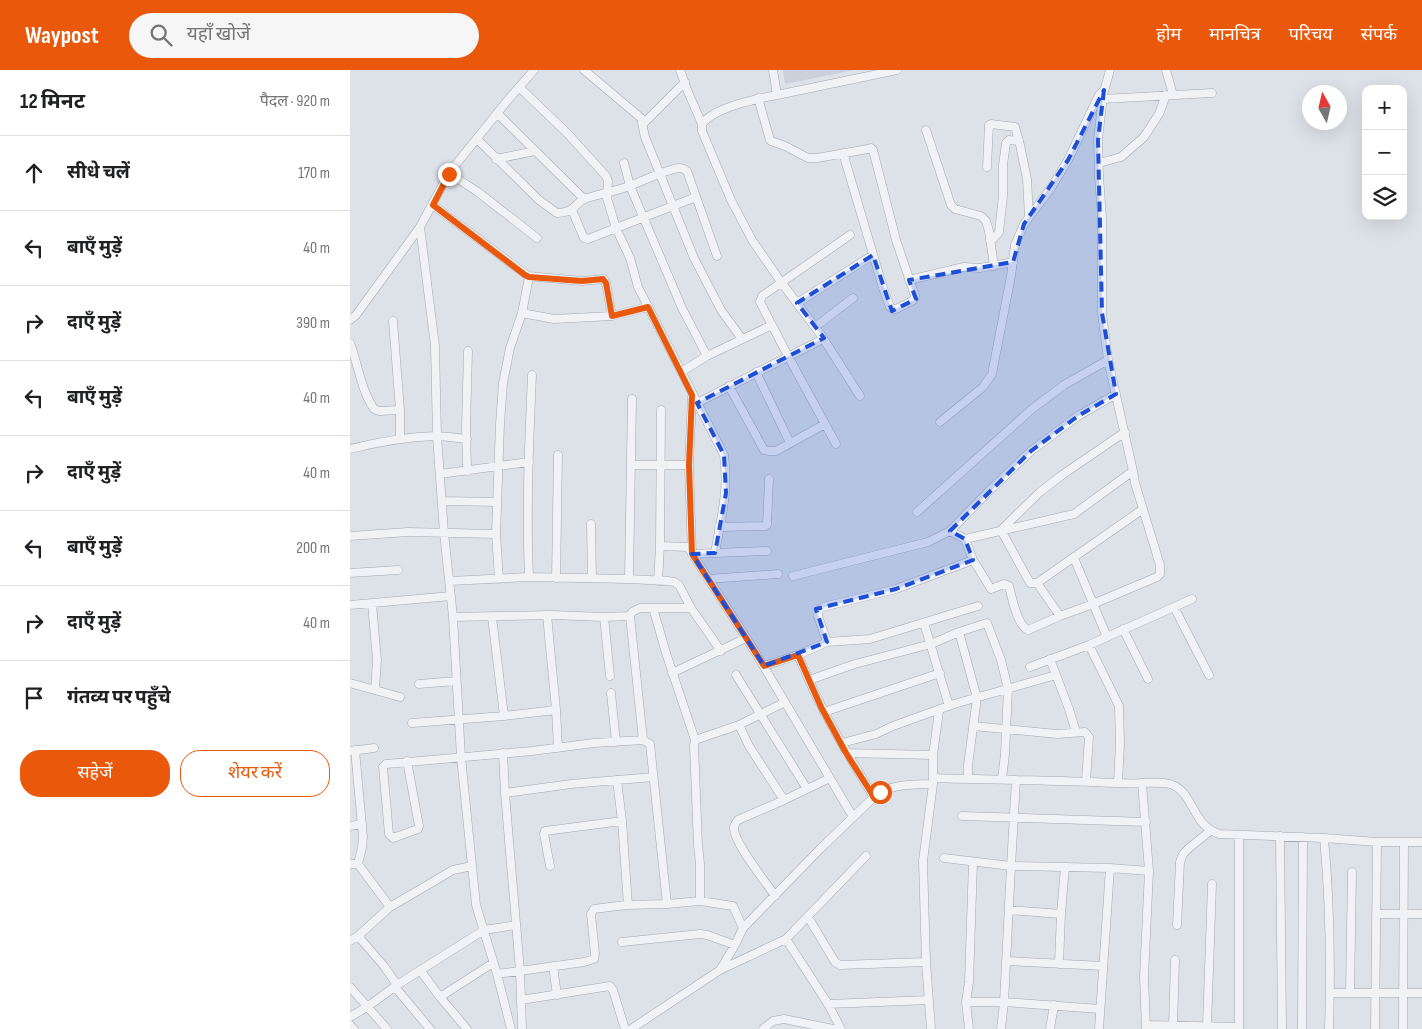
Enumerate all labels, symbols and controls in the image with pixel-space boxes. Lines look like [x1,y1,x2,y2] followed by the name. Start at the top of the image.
[129,13,479,58] search box
[25,21,99,50] text: Waypost
[147,21,175,49] icon: search
[187,23,250,46] text: यहाँ खोजें
[1156,24,1181,45] text: होम
[1209,24,1261,45] text: मानचित्र
[1289,24,1333,45] text: परिचय
[1361,24,1397,45] text: संपर्क
[1302,85,1347,130] north arrow
[1362,85,1407,220] map controls
[1362,85,1407,130] button: +
[20,89,85,114] text: 12 मिनट
[260,92,330,111] text: पैदल · 920 m
[1362,130,1407,175] button: −
[20,159,48,187] icon: ahead
[67,161,130,184] text: सीधे चलें
[438,163,461,186] route end
[298,164,330,183] text: 170 m
[1362,175,1407,220] button: layers
[20,234,48,262] icon: left
[67,236,122,259] text: बाएँ मुड़ें
[303,239,330,258] text: 40 m
[20,309,48,337] icon: right
[67,311,121,334] text: दाएँ मुड़ें
[296,314,330,333] text: 390 m
[20,384,48,412] icon: left
[67,386,122,409] text: बाएँ मुड़ें
[303,389,330,408] text: 40 m
[20,459,48,487] icon: right
[67,461,121,484] text: दाएँ मुड़ें
[303,464,330,483] text: 40 m
[20,534,48,562] icon: left
[67,536,122,559] text: बाएँ मुड़ें
[296,539,330,558] text: 200 m
[20,609,48,637] icon: right
[67,611,121,634] text: दाएँ मुड़ें
[303,614,330,633] text: 40 m
[20,684,48,712] icon: arrive
[67,686,171,709] text: गंतव्य पर पहुँचे
[20,750,170,797] button: सहेजें
[180,750,330,797] button: शेयर करें
[869,781,892,804] route start

